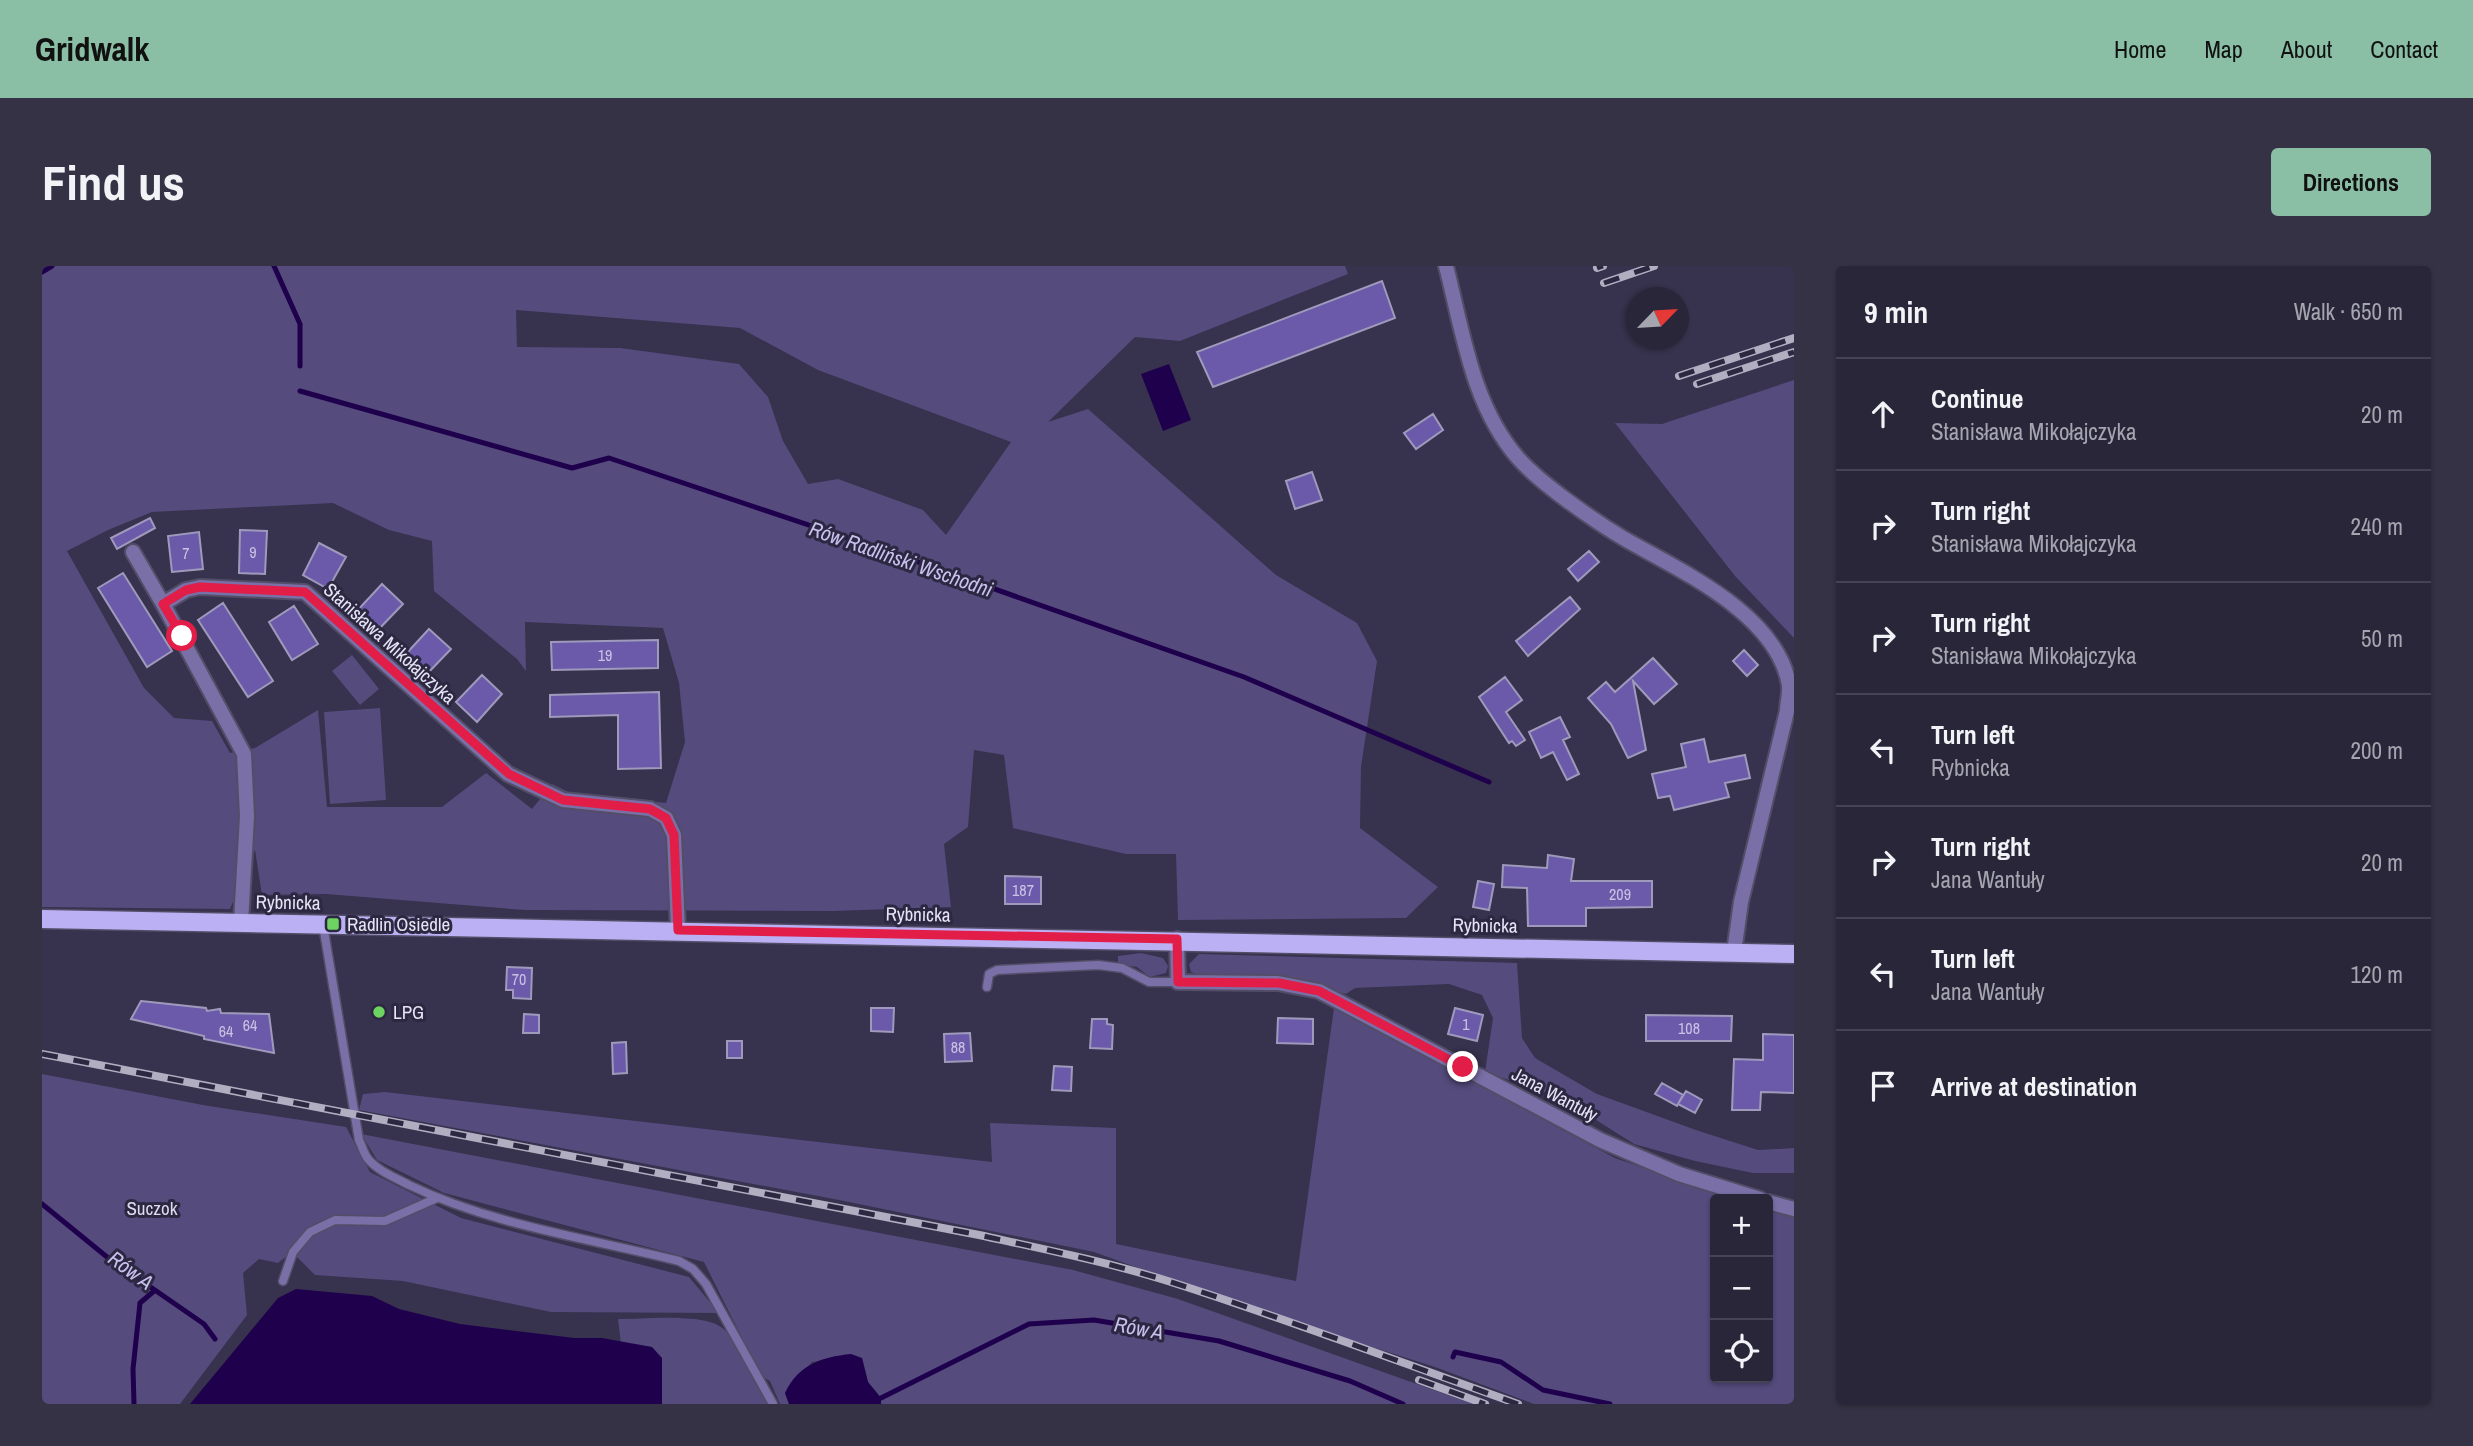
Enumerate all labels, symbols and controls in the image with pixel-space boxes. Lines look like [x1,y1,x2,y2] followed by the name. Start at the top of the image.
[35,27,149,71] text: Gridwalk
[2114,33,2166,65] text: Home
[2204,33,2243,65] text: Map
[2281,33,2332,65] text: About
[2370,33,2438,65] text: Contact
[2271,148,2431,216] button: Directions
[42,149,185,215] text: Find us
[1626,287,1689,350] north arrow
[1864,292,1928,332] text: 9 min
[2294,296,2403,327] text: Walk · 650 m
[1931,381,2023,416] text: Continue
[1864,395,1902,433] icon: ahead
[2361,399,2403,430] text: 20 m
[1931,416,2136,447] text: Stanisława Mikołajczyka
[1931,493,2030,528] text: Turn right
[1864,507,1902,545] icon: right
[2351,511,2403,542] text: 240 m
[805,514,997,604] water label: Rów Radliński Wschodni
[1931,528,2136,559] text: Stanisława Mikołajczyka
[249,541,257,563] house number: 9
[182,542,190,564] house number: 7
[318,577,462,710] street label: Stanisława Mikołajczyka
[1931,605,2030,640] text: Turn right
[1864,619,1902,657] icon: right
[166,620,197,651] route start
[2361,623,2403,654] text: 50 m
[1931,640,2136,671] text: Stanisława Mikołajczyka
[598,644,612,666] house number: 19
[1931,717,2015,752] text: Turn left
[1864,731,1902,769] icon: left
[2351,735,2403,766] text: 200 m
[1931,752,2010,783] text: Rybnicka
[1931,829,2030,864] text: Turn right
[1864,843,1902,881] icon: right
[2361,847,2403,878] text: 20 m
[1931,864,2045,895] text: Jana Wantuły
[1012,879,1034,901] house number: 187
[1609,883,1631,905] house number: 209
[255,888,321,916] street label: Rybnicka
[885,900,951,928] street label: Rybnicka
[347,911,450,937] place label: Radlin Osiedle
[1452,911,1518,939] street label: Rybnicka
[325,916,341,932] marker: Radlin Osiedle
[1931,941,2015,976] text: Turn left
[1864,955,1902,993] icon: left
[2351,959,2403,990] text: 120 m
[512,968,526,990] house number: 70
[1931,976,2045,1007] text: Jana Wantuły
[393,999,424,1025] place label: LPG
[371,1004,387,1020] marker: LPG
[1462,1013,1470,1035] house number: 1
[243,1014,257,1036] house number: 64
[1678,1017,1700,1039] house number: 108
[219,1020,233,1042] house number: 64
[951,1036,965,1058] house number: 88
[1447,1051,1478,1082] route end
[1507,1060,1603,1128] street label: Jana Wantuły
[1864,1067,1902,1105] icon: arrive
[1931,1069,2137,1104] text: Arrive at destination
[1710,1194,1773,1383] map controls
[1710,1194,1773,1257] button: +
[126,1195,178,1221] park label: Suczok
[102,1244,160,1296] water label: Rów A
[1710,1257,1773,1320] button: −
[1112,1309,1166,1347] water label: Rów A
[1710,1320,1773,1383] button: locate

